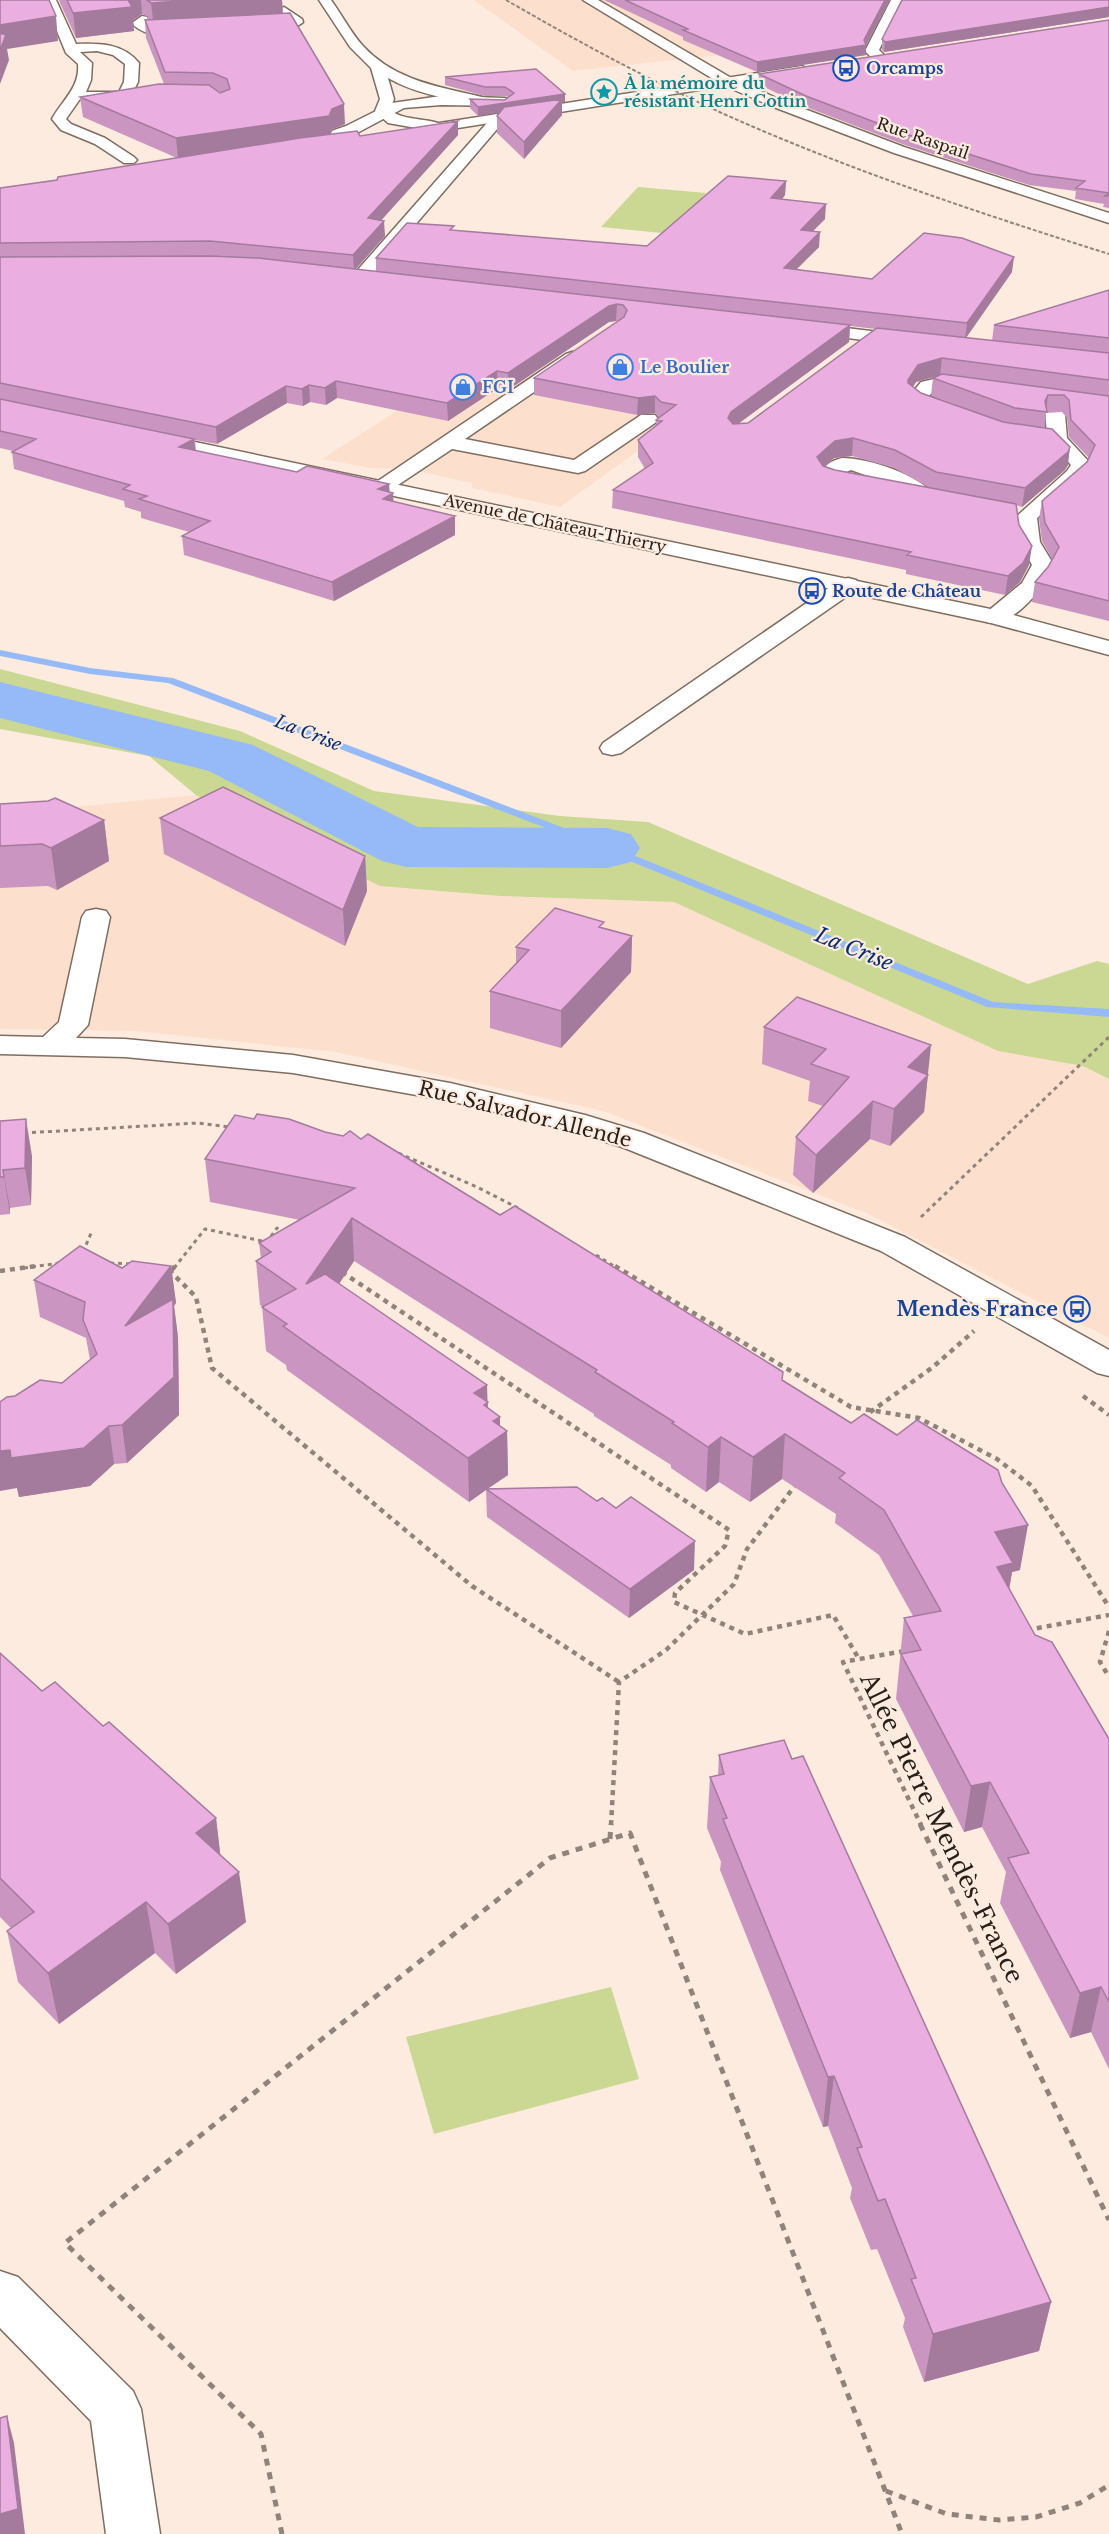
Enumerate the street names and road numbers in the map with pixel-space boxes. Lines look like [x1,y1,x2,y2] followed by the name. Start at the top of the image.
[874,113,972,163] street label: Rue Raspail
[441,489,669,557] street label: Avenue de Château-Thierry
[416,1076,634,1152] street label: Rue Salvador Allende
[854,1667,1030,1988] street label: Allée Pierre Mendès-France

